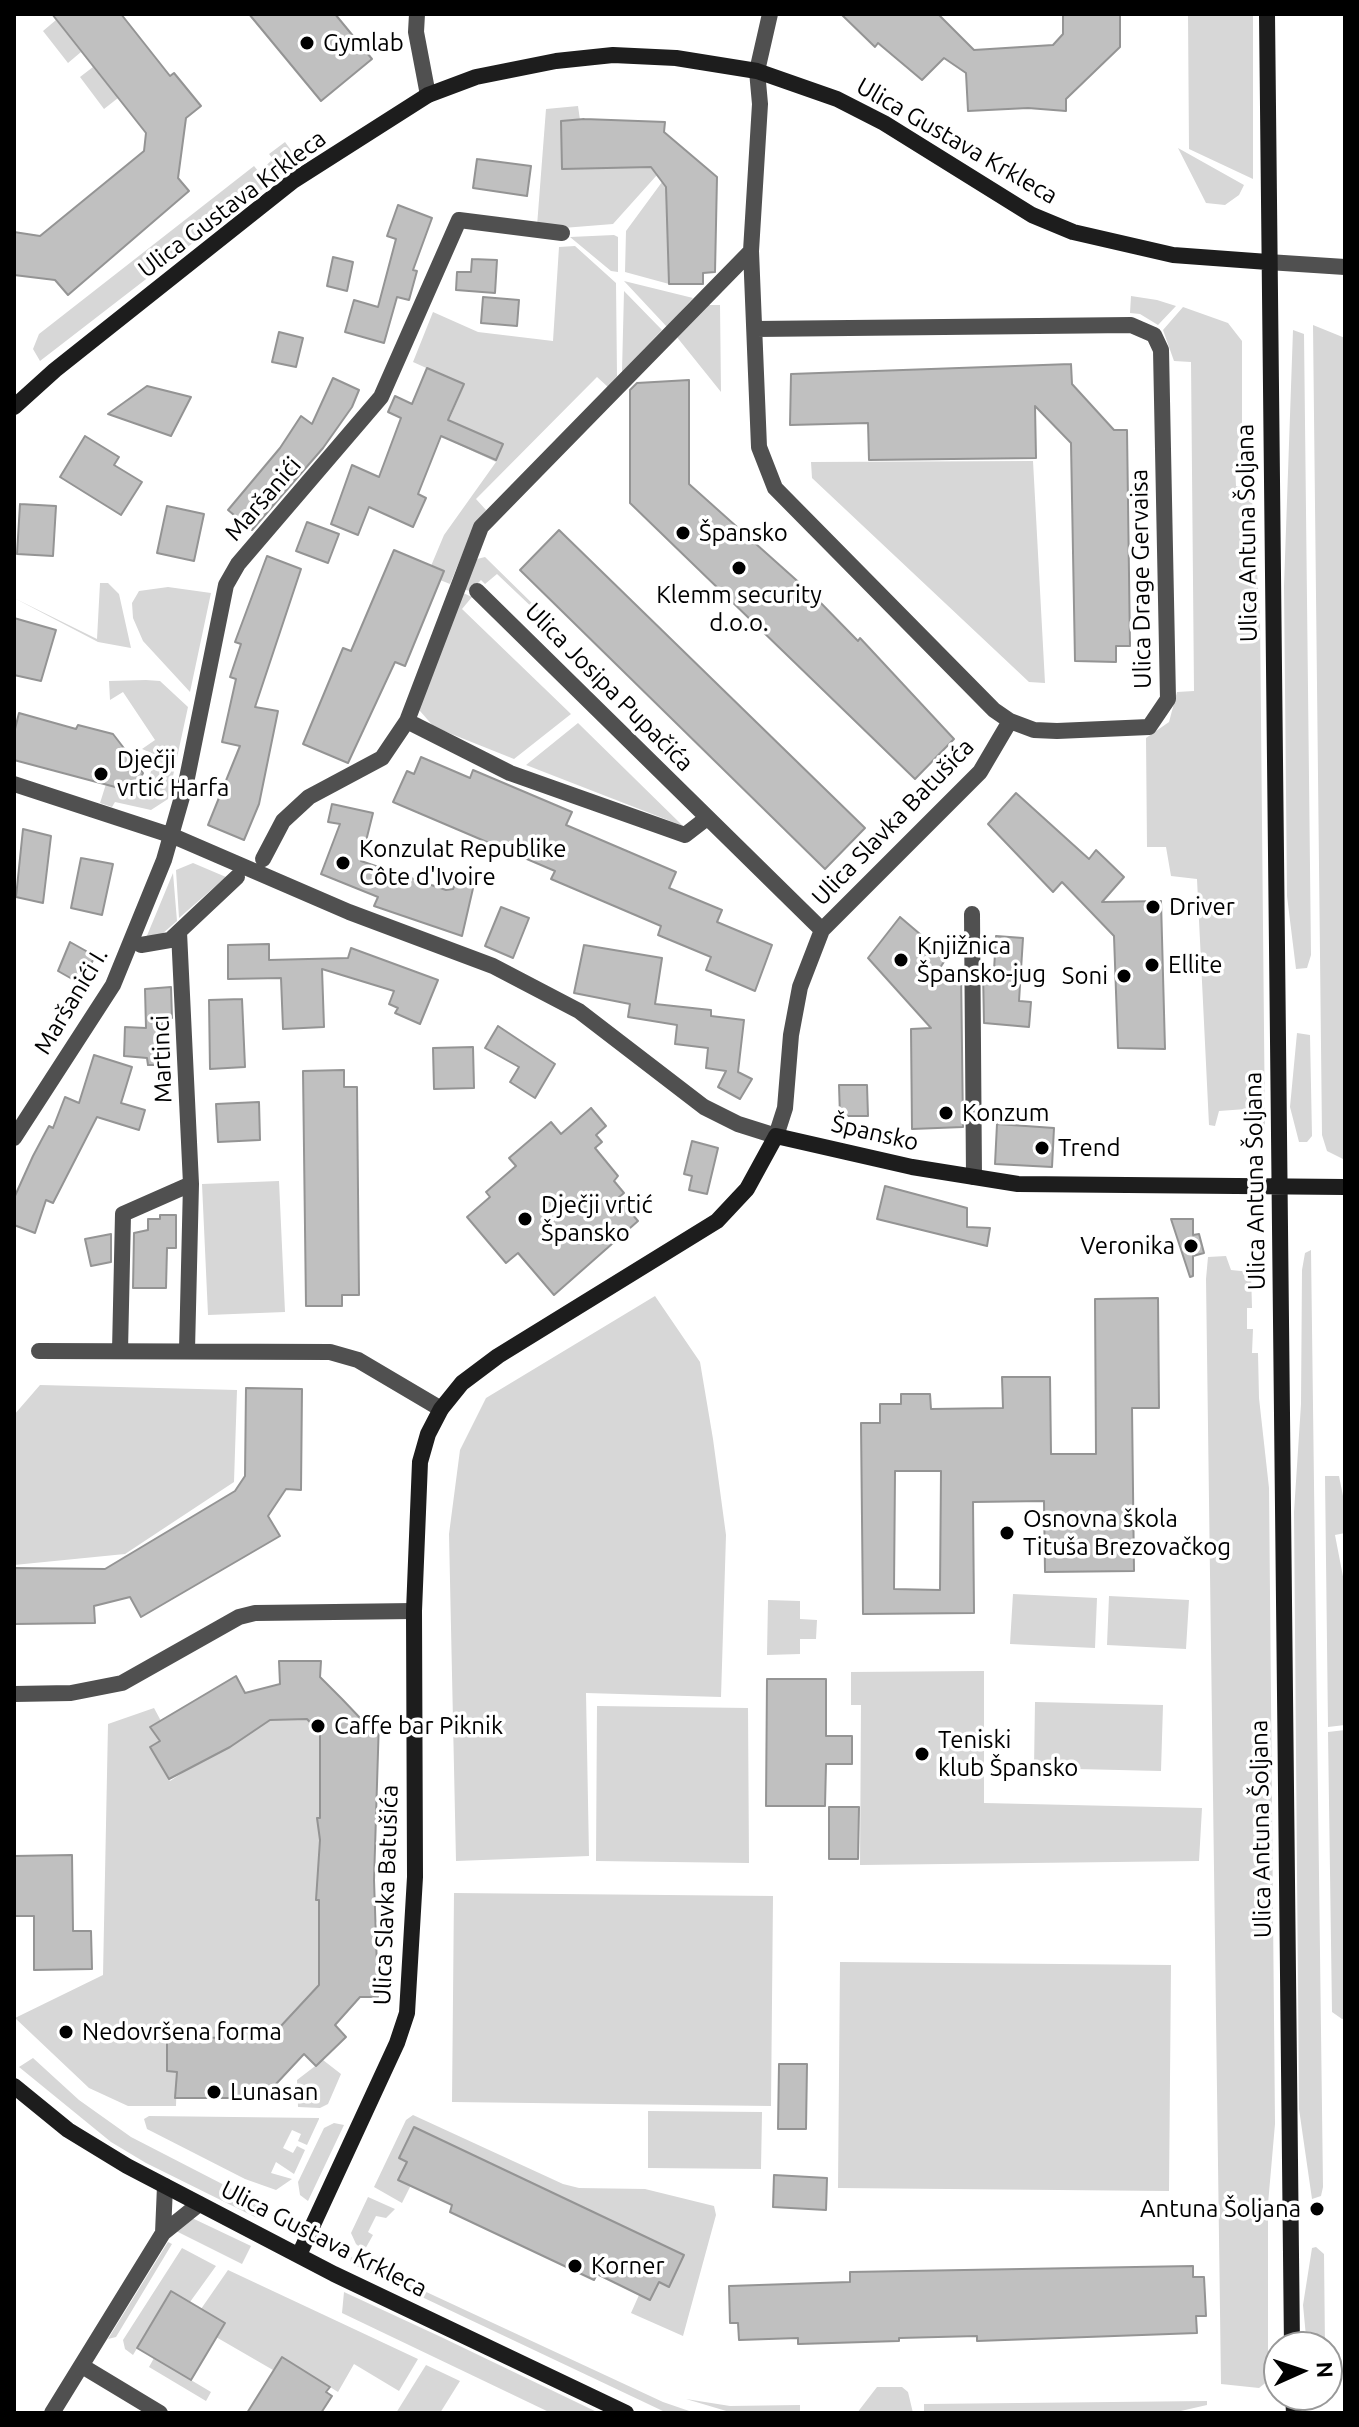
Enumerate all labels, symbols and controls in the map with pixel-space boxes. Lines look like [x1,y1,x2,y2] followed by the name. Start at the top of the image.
[323,29,404,57] place label: Gymlab
[298,34,316,52] marker: Gymlab
[851,72,1063,210] street label: Ulica Gustava Krkleca
[133,124,331,284] street label: Ulica Gustava Krkleca
[1231,424,1263,642] street label: Ulica Antuna Šoljana
[219,451,307,547] street label: Maršanići
[1125,469,1157,689] street label: Ulica Drage Gervaisa
[699,519,788,547] place label: Špansko
[674,524,692,542] marker: Špansko
[730,559,748,577] marker: Klemm security d.o.o.
[656,581,822,637] place label: Klemm security d.o.o.
[519,597,699,777] street label: Ulica Josipa Pupačića
[806,733,980,911] street label: Ulica Slavka Batušića
[117,746,229,802] place label: Dječji vrtić Harfa
[92,765,110,783] marker: Dječji vrtić Harfa
[359,835,566,891] place label: Konzulat Republike Côte d'Ivoire
[334,854,352,872] marker: Konzulat Republike Côte d'Ivoire
[1169,893,1235,921] place label: Driver
[1144,898,1162,916] marker: Driver
[917,932,1046,988] place label: Knjižnica Špansko-jug
[28,943,114,1059] street label: Maršanići I.
[892,951,910,969] marker: Knjižnica Špansko-jug
[1168,951,1223,979] place label: Ellite
[1143,956,1161,974] marker: Ellite
[1062,962,1108,990] place label: Soni
[1115,967,1133,985] marker: Soni
[146,1014,178,1104] street label: Martinci
[1239,1072,1271,1290] street label: Ulica Antuna Šoljana
[962,1099,1050,1127] place label: Konzum
[937,1104,955,1122] marker: Konzum
[829,1109,921,1157] street label: Špansko
[1058,1134,1121,1162] place label: Trend
[1033,1139,1051,1157] marker: Trend
[541,1191,653,1247] place label: Dječji vrtić Špansko
[516,1210,534,1228] marker: Dječji vrtić Špansko
[1080,1232,1175,1260] place label: Veronika
[1182,1237,1200,1255] marker: Veronika
[1023,1505,1231,1561] place label: Osnovna škola Tituša Brezovačkog
[998,1524,1016,1542] marker: Osnovna škola Tituša Brezovačkog
[334,1712,503,1740] place label: Caffe bar Piknik
[309,1717,327,1735] marker: Caffe bar Piknik
[1245,1720,1277,1938] street label: Ulica Antuna Šoljana
[938,1726,1078,1782] place label: Teniski klub Špansko
[913,1745,931,1763] marker: Teniski klub Špansko
[368,1784,404,2006] street label: Ulica Slavka Batušića
[82,2018,282,2046] place label: Nedovršena forma
[57,2023,75,2041] marker: Nedovršena forma
[230,2078,318,2106] place label: Lunasan
[205,2083,223,2101] marker: Lunasan
[216,2175,432,2303] street label: Ulica Gustava Krkleca
[1140,2195,1301,2223] place label: Antuna Šoljana
[1308,2200,1326,2218] marker: Antuna Šoljana
[591,2252,664,2280] place label: Korner
[566,2257,584,2275] marker: Korner
[1263,2331,1343,2411] north arrow
[1313,2361,1338,2379] text: N

